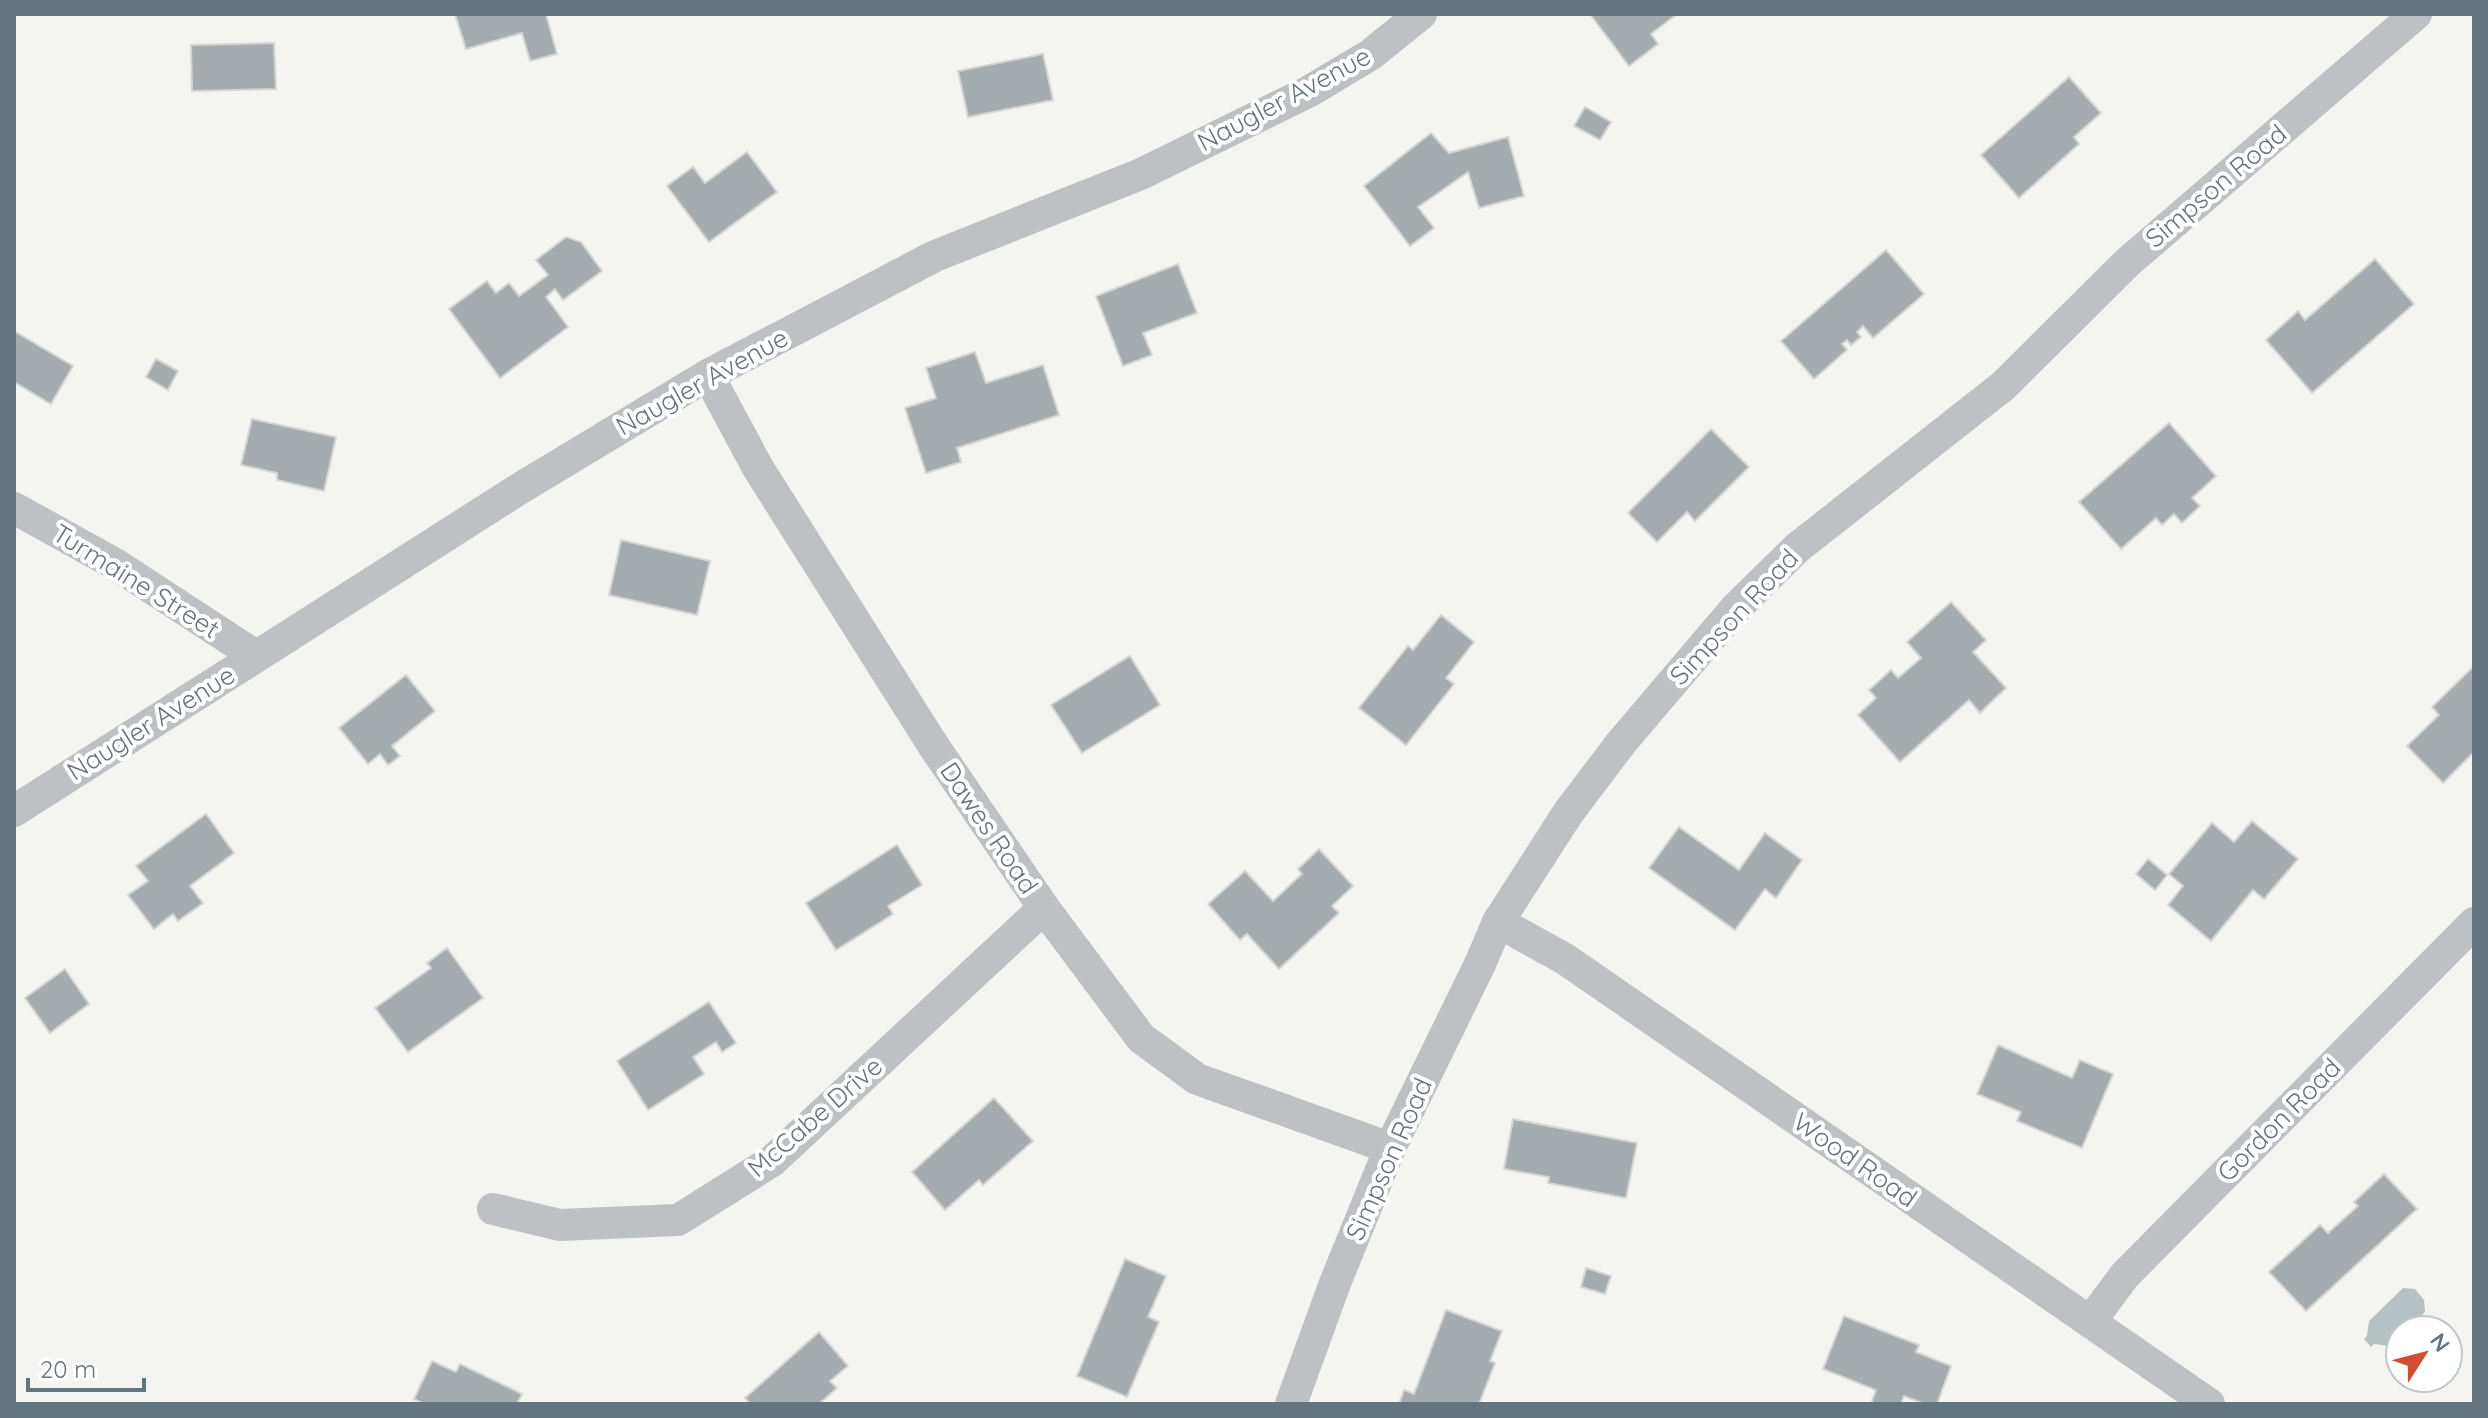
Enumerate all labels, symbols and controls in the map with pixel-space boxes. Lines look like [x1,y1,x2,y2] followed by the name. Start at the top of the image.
[1191,39,1376,158] street label: Naugler Avenue
[2138,117,2293,254] street label: Simpson Road
[610,321,794,442] street label: Naugler Avenue
[47,516,226,645] street label: Turmaine Street
[1662,542,1805,692] street label: Simpson Road
[61,658,241,787] street label: Naugler Avenue
[933,755,1046,900] street label: Dawes Road
[741,1049,889,1184] street label: McCabe Drive
[2210,1051,2347,1188] street label: Gordon Road
[1338,1073,1439,1245] street label: Simpson Road
[1787,1105,1924,1214] street label: Wood Road
[2384,1314,2464,1394] north arrow
[2424,1327,2456,1357] text: N
[28,1342,144,1392] scale bar
[40,1354,96,1384] text: 20 m

